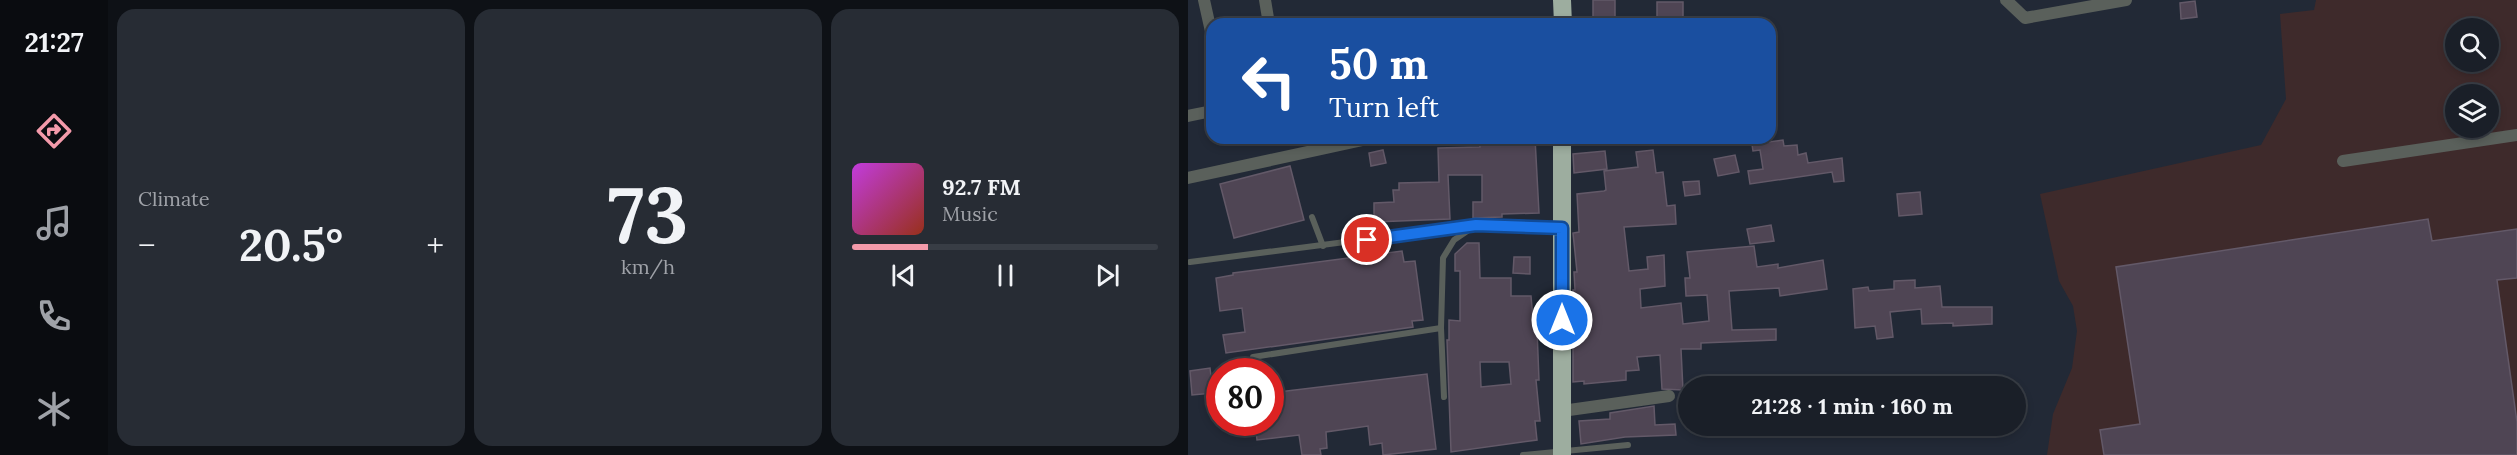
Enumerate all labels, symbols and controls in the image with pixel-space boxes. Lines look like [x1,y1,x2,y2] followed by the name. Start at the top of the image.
[2445,18,2499,138] map controls
[2445,18,2499,72] button: search
[24,25,84,59] text: 21:27
[1329,37,1428,91] text: 50 m
[1230,42,1308,120] icon: left
[2445,84,2499,138] button: layers
[1329,90,1439,124] text: Turn left
[33,110,75,152] icon: directions
[608,165,688,264] text: 73
[942,173,1021,201] text: 92.7 FM
[138,186,210,211] text: Climate
[942,201,998,226] text: Music
[33,202,75,244] icon: music
[1341,214,1392,265] pin
[239,216,343,273] text: 20.5°
[1350,223,1383,256] icon: arrive
[138,224,156,266] text: −
[426,224,444,266] text: +
[621,254,675,279] text: km/h
[887,259,920,292] icon: previous
[989,259,1022,292] icon: pause
[1091,259,1124,292] icon: next
[1530,288,1594,352] position arrow
[33,295,75,337] icon: phone
[1206,358,1284,436] speed limit sign: 80
[33,388,75,430] icon: climate
[1751,392,1953,420] text: 21:28 · 1 min · 160 m

